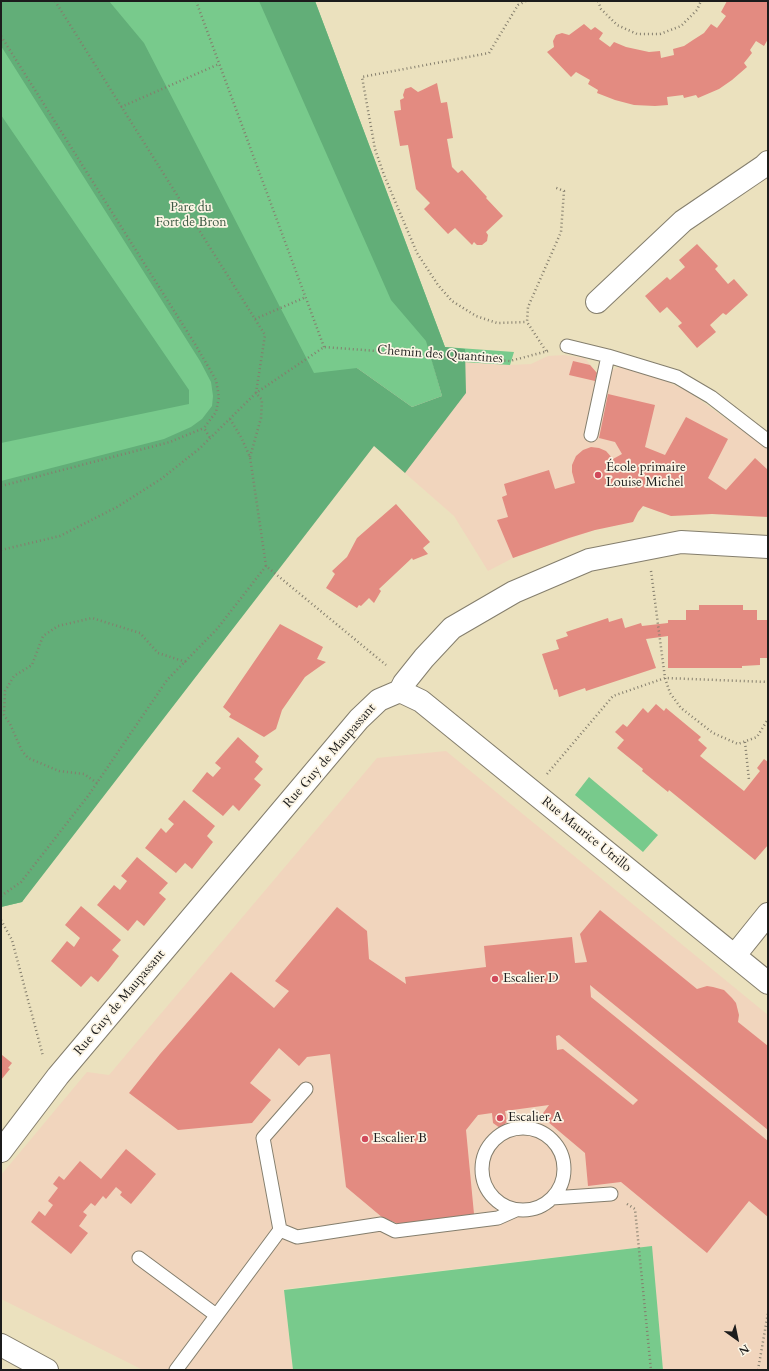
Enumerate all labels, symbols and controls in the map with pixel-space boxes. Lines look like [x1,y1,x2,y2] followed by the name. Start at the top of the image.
[155,200,227,231] park label: Parc du Fort de Bron
[377,343,503,367] street label: Chemin des Quantines
[606,460,686,491] place label: École primaire Louise Michel
[593,470,603,480] marker: École primaire Louise Michel
[280,701,380,811] street label: Rue Guy de Maupassant
[538,794,634,876] street label: Rue Maurice Utrillo
[71,947,169,1059] street label: Rue Guy de Maupassant
[503,971,559,987] place label: Escalier D
[490,974,500,984] marker: Escalier D
[508,1110,562,1126] place label: Escalier A
[495,1113,505,1123] marker: Escalier A
[373,1131,427,1147] place label: Escalier B
[360,1134,370,1144] marker: Escalier B
[717,1319,757,1359] north arrow
[736,1341,752,1358] text: N

